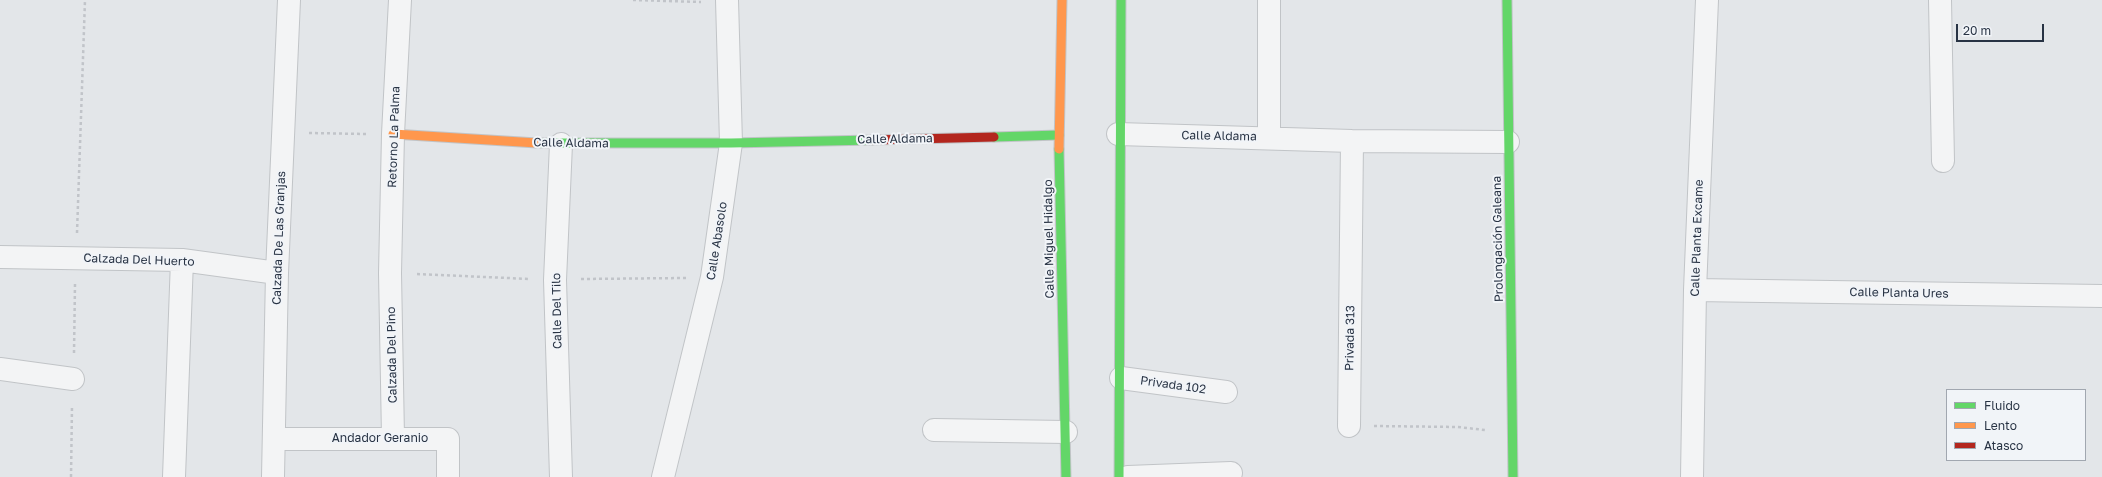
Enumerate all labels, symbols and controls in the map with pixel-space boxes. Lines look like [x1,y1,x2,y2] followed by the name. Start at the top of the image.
[1958,16,2046,42] scale bar
[1963,23,1991,38] text: 20 m
[385,86,403,188] street label: Retorno La Palma
[1181,128,1257,144] street label: Calle Aldama
[857,131,933,147] street label: Calle Aldama
[533,135,609,151] street label: Calle Aldama
[269,171,289,305] street label: Calzada De Las Granjas
[1490,176,1506,302] street label: Prolongación Galeana
[1041,179,1057,299] street label: Calle Miguel Hidalgo
[1688,179,1706,297] street label: Calle Planta Excame
[704,201,730,281] street label: Calle Abasolo
[83,251,195,269] street label: Calzada Del Huerto
[549,273,565,349] street label: Calle Del Tilo
[1849,285,1949,301] street label: Calle Planta Ures
[1342,305,1358,371] street label: Privada 313
[384,306,400,404] street label: Calzada Del Pino
[1139,373,1207,397] street label: Privada 102
[1946,389,2086,461] legend
[1984,398,2020,413] text: Fluido
[1984,418,2017,433] text: Lento
[332,431,428,445] street label: Andador Geranio
[1984,438,2023,453] text: Atasco

